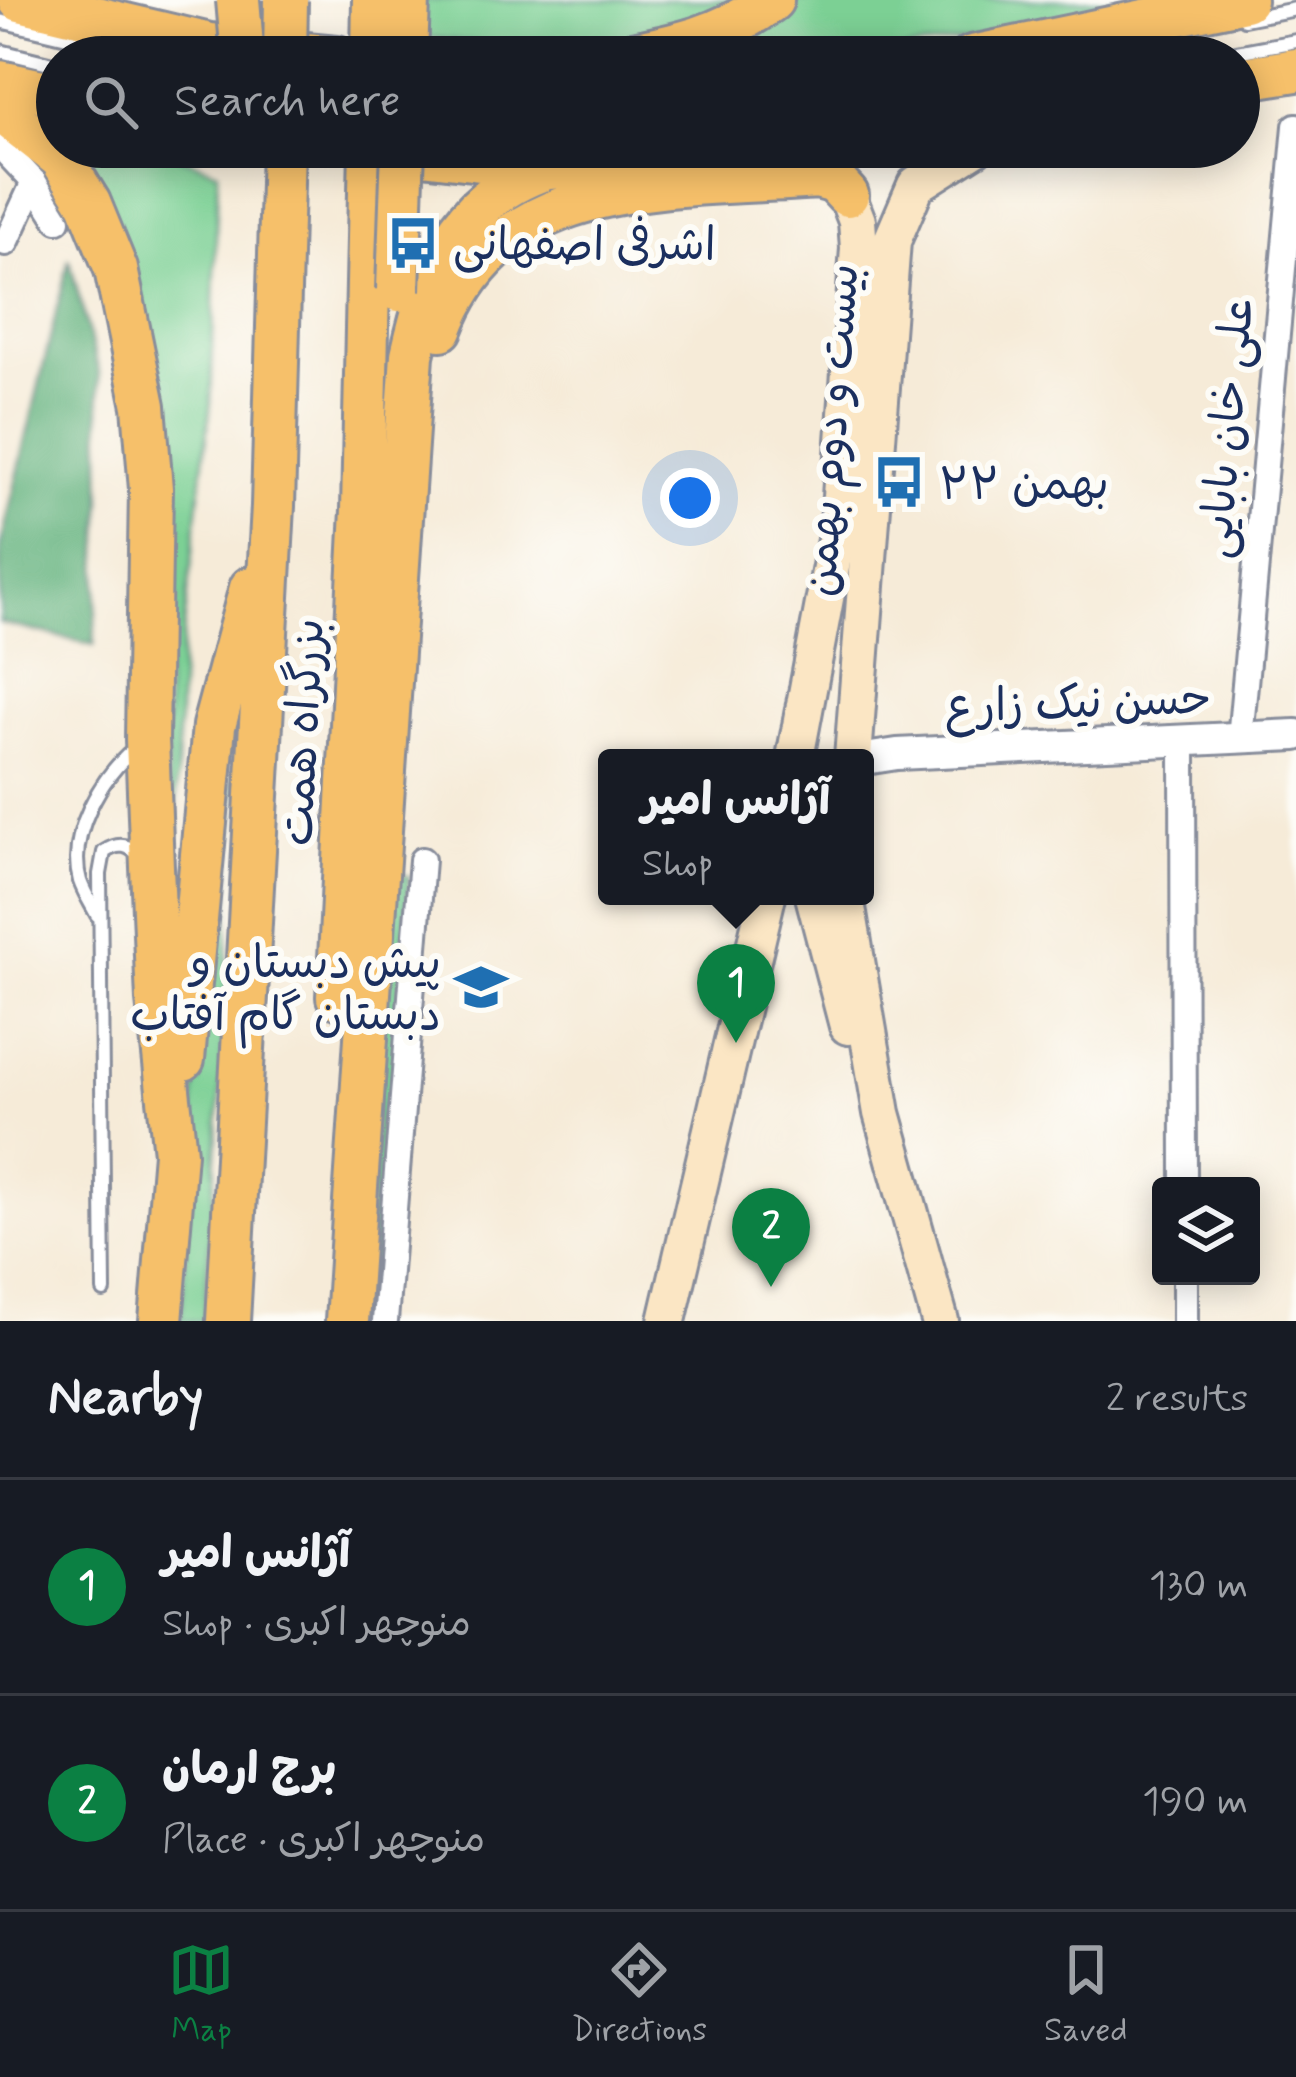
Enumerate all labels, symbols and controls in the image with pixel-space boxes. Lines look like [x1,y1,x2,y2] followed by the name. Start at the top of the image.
[36,36,1260,168] search box
[78,69,144,135] icon: search
[174,73,401,132] text: Search here
[384,214,442,272] bus stop icon: اشرفی اصفهانی
[453,216,716,276] place label: اشرفی اصفهانی
[792,262,877,599] street label: بیست و دوم بهمن
[1188,296,1269,561] street label: علی خان بابایی
[870,453,928,511] bus stop icon: ۲۲ بهمن
[939,456,1109,515] place label: ۲۲ بهمن
[660,468,720,528] your location
[269,617,340,847] street label: بزرگراه همت
[944,670,1212,739] street label: حسن نیک زارع
[598,749,874,905] popup
[642,772,830,831] text: آژانس امیر
[642,839,713,890] text: Shop
[130,935,441,1049] place label: پیش دبستان و دبستان گام آفتاب
[697,944,775,1043] pin: 1
[452,958,510,1016] school or university icon: پیش دبستان و دبستان گام آفتاب
[1152,1177,1260,1285] map controls
[1152,1177,1260,1285] button: layers
[732,1188,810,1287] pin: 2
[48,1366,203,1432] text: Nearby
[1106,1374,1248,1425] text: 2 results
[162,1525,350,1584] text: آژانس امیر
[78,1561,96,1612] text: 1
[1149,1561,1248,1612] text: 130 m
[162,1599,471,1650] text: Shop · منوچهر اکبری
[162,1741,336,1800] text: برج ارمان
[77,1777,97,1828] text: 2
[1142,1777,1248,1828] text: 190 m
[162,1815,485,1866] text: Place · منوچهر اکبری
[168,1937,234,2053] tab: Map
[571,1937,707,2053] tab: Directions
[1044,1937,1128,2053] tab: Saved

